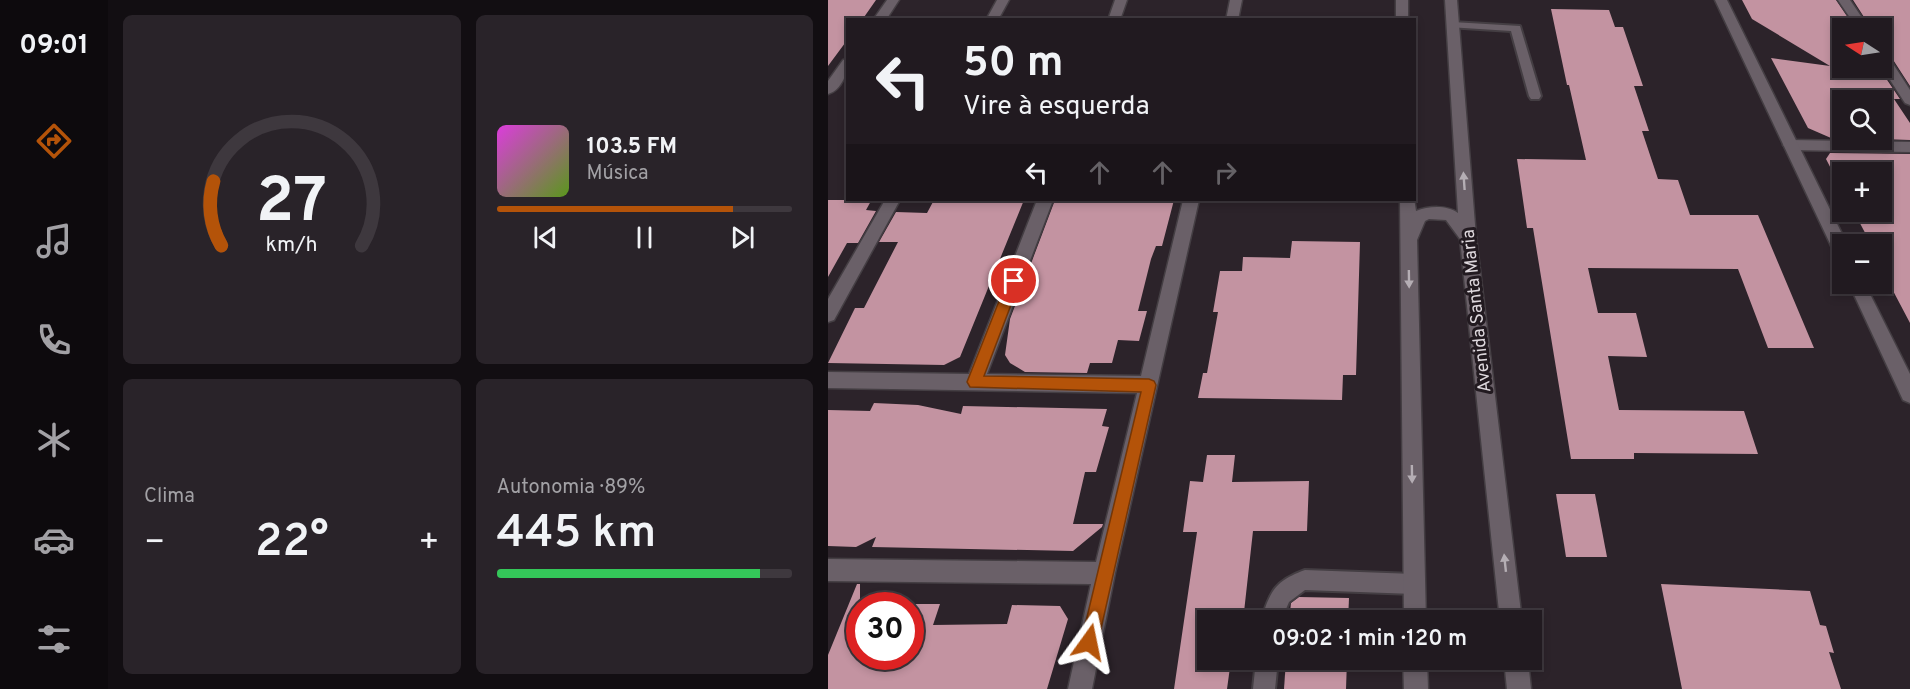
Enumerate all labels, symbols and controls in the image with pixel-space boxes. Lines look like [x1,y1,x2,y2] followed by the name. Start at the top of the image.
[1832,18,1892,78] north arrow
[1832,18,1892,294] map controls
[19,29,89,63] text: 09:01
[963,38,1064,91] text: 50 m
[864,42,942,120] icon: left
[963,90,1150,124] text: Vire à esquerda
[1832,90,1892,150] button: search
[33,120,75,162] icon: directions
[587,134,677,161] text: 103.5 FM
[1020,156,1053,189] icon: left
[1083,156,1116,189] icon: ahead
[1146,156,1179,189] icon: ahead
[1209,156,1242,189] icon: right
[587,161,649,187] text: Música
[1832,162,1892,222] button: +
[256,166,327,245] text: 27
[1459,172,1468,191] one-way arrow
[33,220,75,262] icon: music
[529,221,562,254] icon: previous
[628,221,661,254] icon: pause
[726,221,759,254] icon: next
[1457,228,1498,394] street label: Avenida Santa Maria
[266,233,318,260] text: km/h
[1832,234,1892,294] button: −
[988,255,1039,306] pin
[997,264,1030,297] icon: arrive
[1405,269,1414,288] one-way arrow
[33,319,75,361] icon: phone
[33,419,75,461] icon: climate
[1407,464,1417,483] one-way arrow
[497,475,645,501] text: Autonomia · 89%
[144,484,195,510] text: Clima
[497,506,656,563] text: 445 km
[255,515,329,572] text: 22°
[33,519,75,561] icon: car
[144,523,165,565] text: −
[418,523,439,565] text: +
[1500,553,1509,572] one-way arrow
[846,592,924,670] speed limit sign: 30
[1057,610,1121,674] position arrow
[33,618,75,660] icon: filters
[1272,626,1467,653] text: 09:02 · 1 min · 120 m

